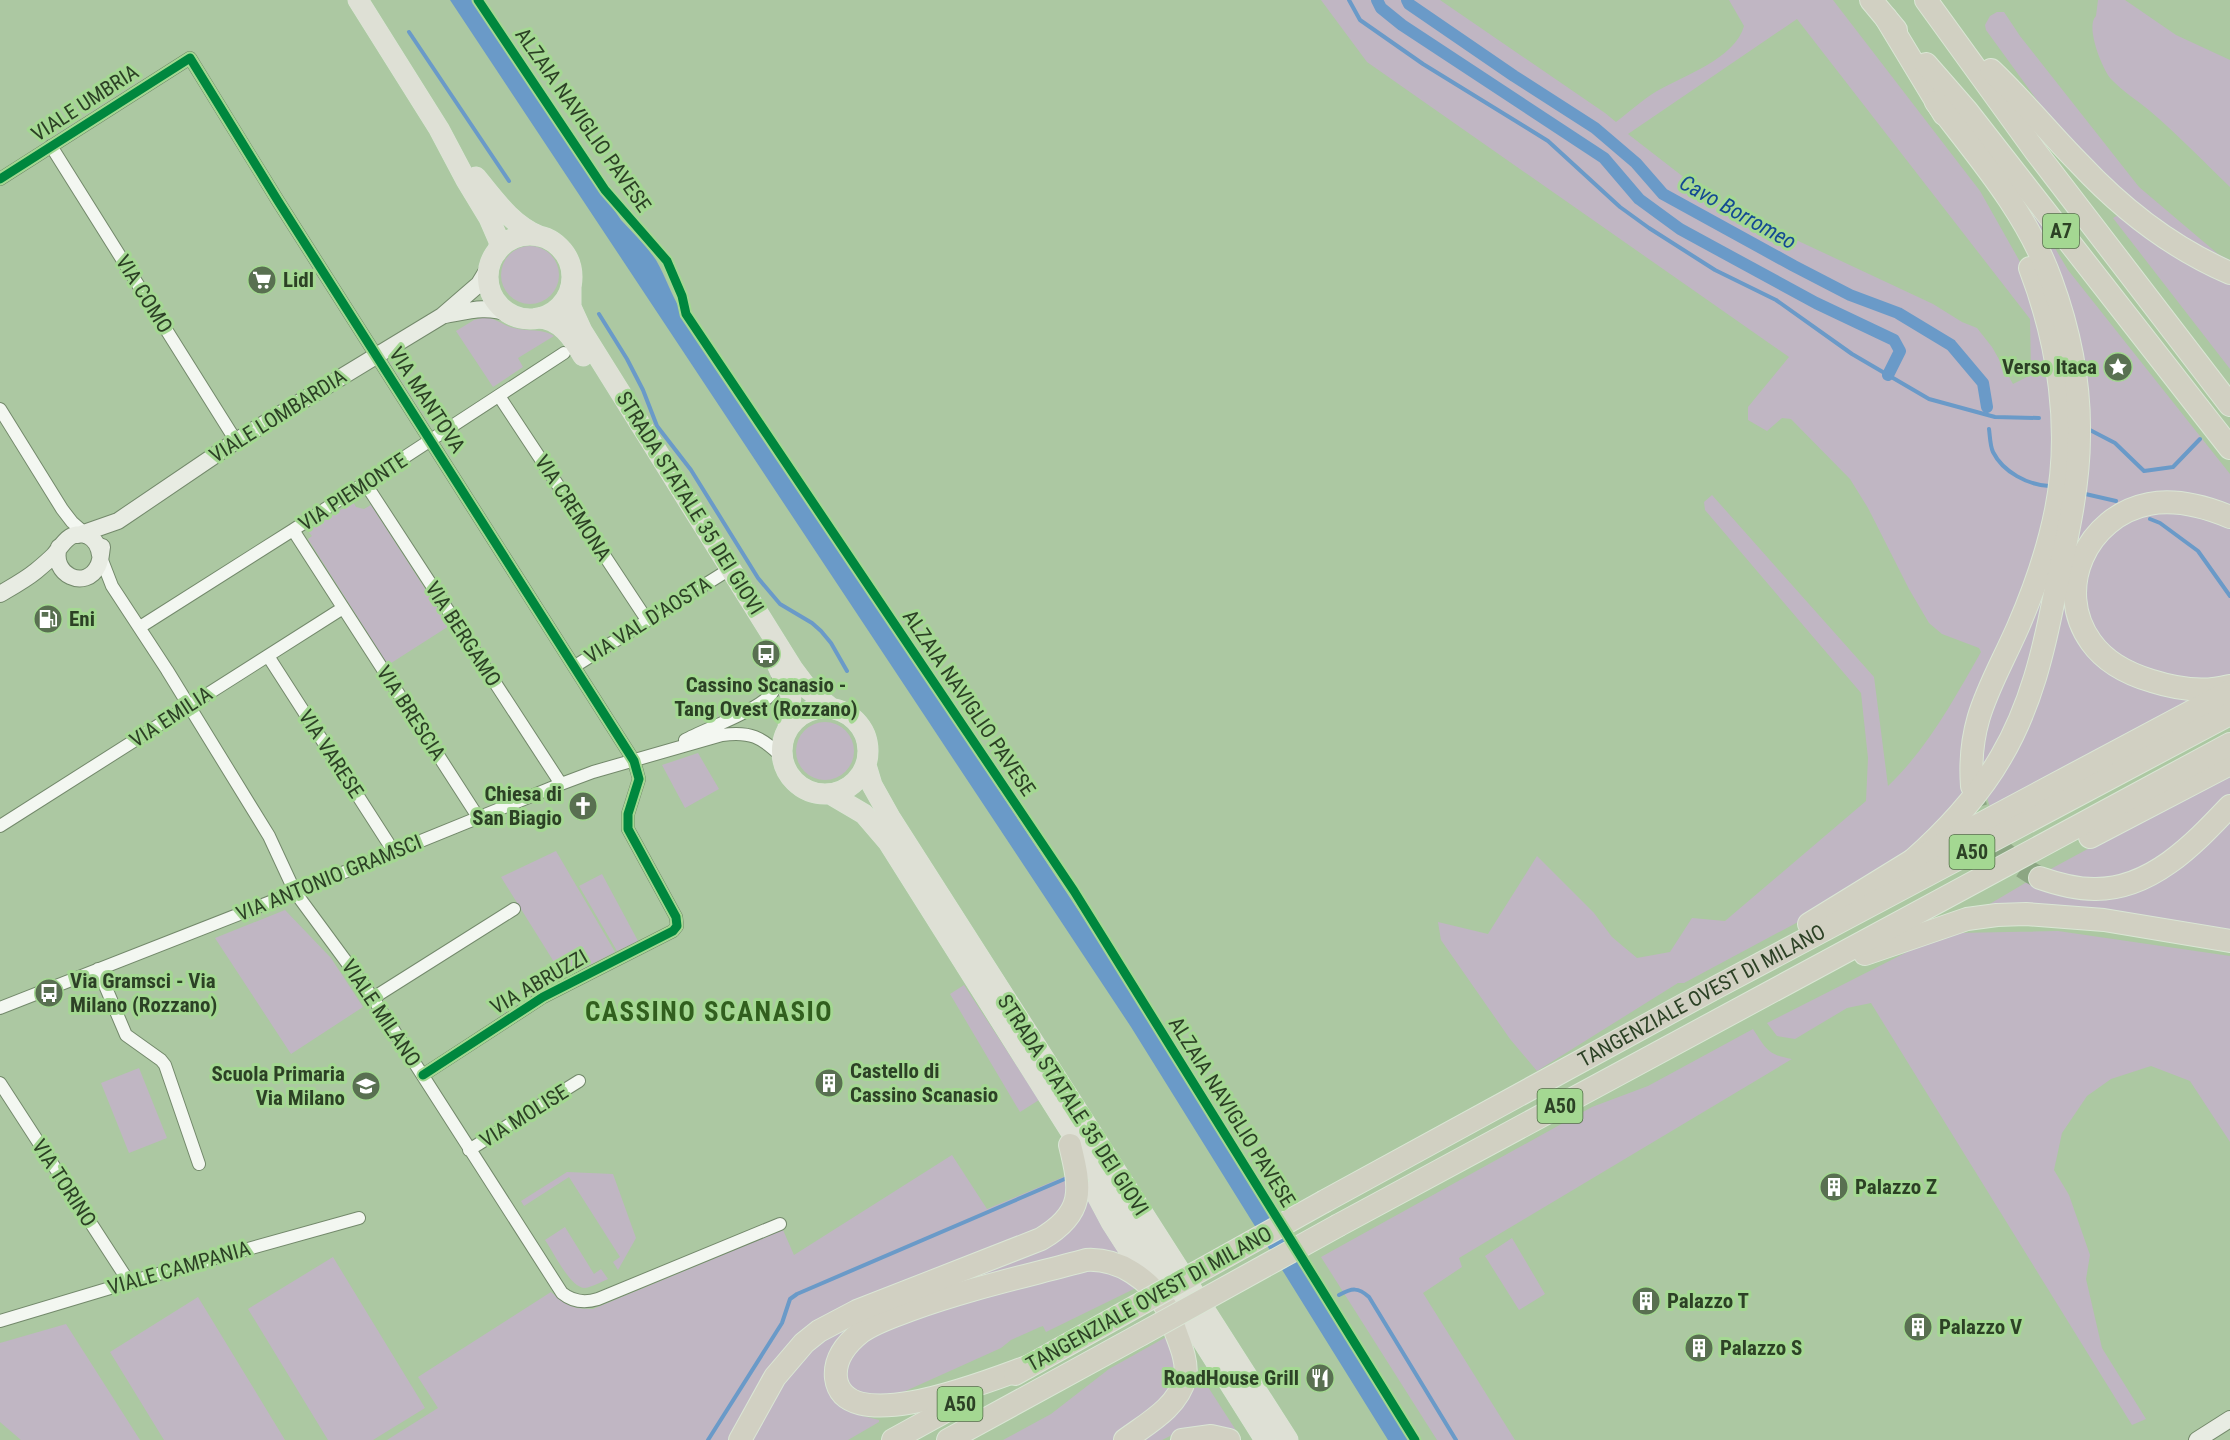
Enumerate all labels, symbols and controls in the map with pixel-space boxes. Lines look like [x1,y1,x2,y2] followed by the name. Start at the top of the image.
[510,23,656,217] street label: ALZAIA NAVIGLIO PAVESE
[27,60,143,146] street label: VIALE UMBRIA
[1675,170,1801,254] water label: Cavo Borromeo
[2043,214,2079,248] road number: A7
[111,251,177,337] street label: VIA COMO
[246,264,278,296] supermarket icon: Lidl
[283,268,314,292] place label: Lidl
[384,343,470,457] street label: VIA MANTOVA
[2102,351,2134,383] place icon: Verso Itaca
[2002,355,2097,379] place label: Verso Itaca
[205,364,351,468] street label: VIALE LOMBARDIA
[611,387,769,619] street label: STRADA STATALE 35 DEI GIOVI
[294,448,412,536] street label: VIA PIEMONTE
[530,451,616,565] street label: VIA CREMONA
[580,572,716,668] street label: VIA VAL D'AOSTA
[420,577,506,691] street label: VIA BERGAMO
[32,603,64,635] fuel station icon: Eni
[898,605,1040,801] street label: ALZAIA NAVIGLIO PAVESE
[69,607,95,631] place label: Eni
[750,638,782,670] bus stop icon: Cassino Scanasio - Tang Ovest (Rozzano)
[372,661,450,765] street label: VIA BRESCIA
[674,673,858,721] place label: Cassino Scanasio - Tang Ovest (Rozzano)
[125,682,217,752] street label: VIA EMILIA
[294,705,368,803] street label: VIA VARESE
[472,782,562,830] place label: Chiesa di San Biagio
[567,790,599,822] church icon: Chiesa di San Biagio
[233,830,425,926] street label: VIA ANTONIO GRAMSCI
[1950,835,1994,869] road number: A50
[1574,920,1829,1072] street label: TANGENZIALE OVEST DI MILANO
[486,945,592,1019] street label: VIA ABRUZZI
[336,955,426,1071] street label: VIALE MILANO
[70,969,217,1017] place label: Via Gramsci - Via Milano (Rozzano)
[33,977,65,1009] bus stop icon: Via Gramsci - Via Milano (Rozzano)
[993,990,1153,1220] street label: STRADA STATALE 35 DEI GIOVI
[585,996,833,1028] district label: CASSINO SCANASIO
[1164,1013,1300,1211] street label: ALZAIA NAVIGLIO PAVESE
[850,1059,998,1107] place label: Castello di Cassino Scanasio
[211,1062,345,1110] place label: Scuola Primaria Via Milano
[813,1067,845,1099] building icon: Castello di Cassino Scanasio
[350,1070,382,1102] school or university icon: Scuola Primaria Via Milano
[476,1080,572,1152] street label: VIA MOLISE
[1538,1089,1582,1123] road number: A50
[27,1135,101,1231] street label: VIA TORINO
[1818,1171,1850,1203] building icon: Palazzo Z
[1855,1175,1937,1199] place label: Palazzo Z
[1022,1221,1276,1377] street label: TANGENZIALE OVEST DI MILANO
[105,1236,253,1300] street label: VIALE CAMPANIA
[1630,1285,1662,1317] building icon: Palazzo T
[1667,1289,1749,1313] place label: Palazzo T
[1902,1311,1934,1343] building icon: Palazzo V
[1939,1315,2022,1339] place label: Palazzo V
[1683,1332,1715,1364] building icon: Palazzo S
[1720,1336,1802,1360] place label: Palazzo S
[1304,1362,1336,1394] restaurant icon: RoadHouse Grill
[1163,1366,1299,1390] place label: RoadHouse Grill
[938,1387,982,1421] road number: A50

